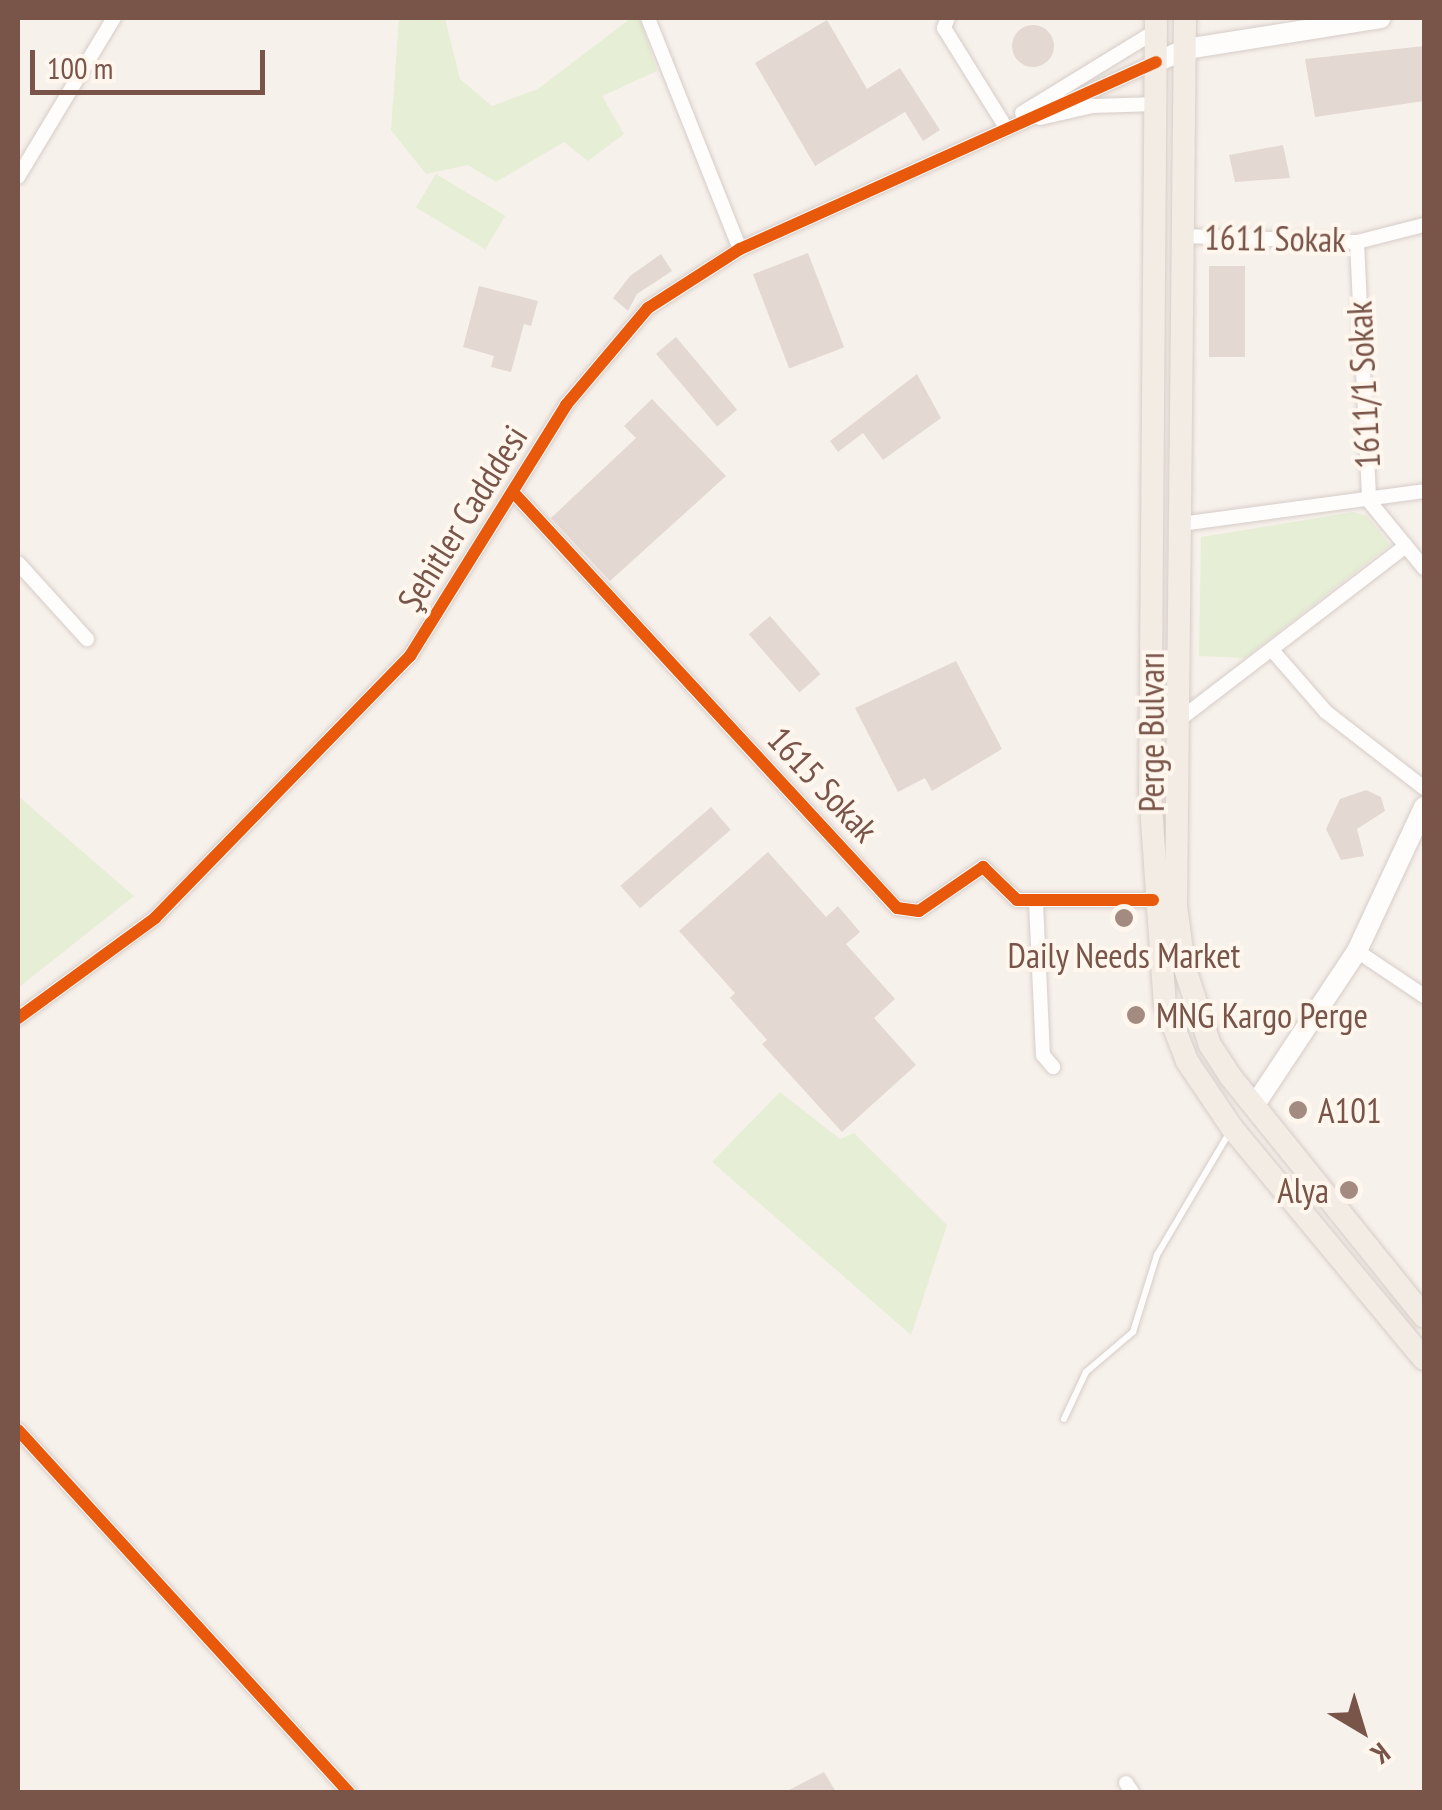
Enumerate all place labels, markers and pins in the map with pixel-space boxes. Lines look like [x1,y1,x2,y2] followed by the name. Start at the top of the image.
[1113,907,1135,929] marker: Daily Needs Market
[1007,934,1241,976] place label: Daily Needs Market
[1156,994,1368,1036] place label: MNG Kargo Perge
[1125,1004,1147,1026] marker: MNG Kargo Perge
[1318,1089,1382,1131] place label: A101
[1287,1099,1309,1121] marker: A101
[1277,1169,1329,1211] place label: Alya
[1338,1179,1360,1201] marker: Alya

